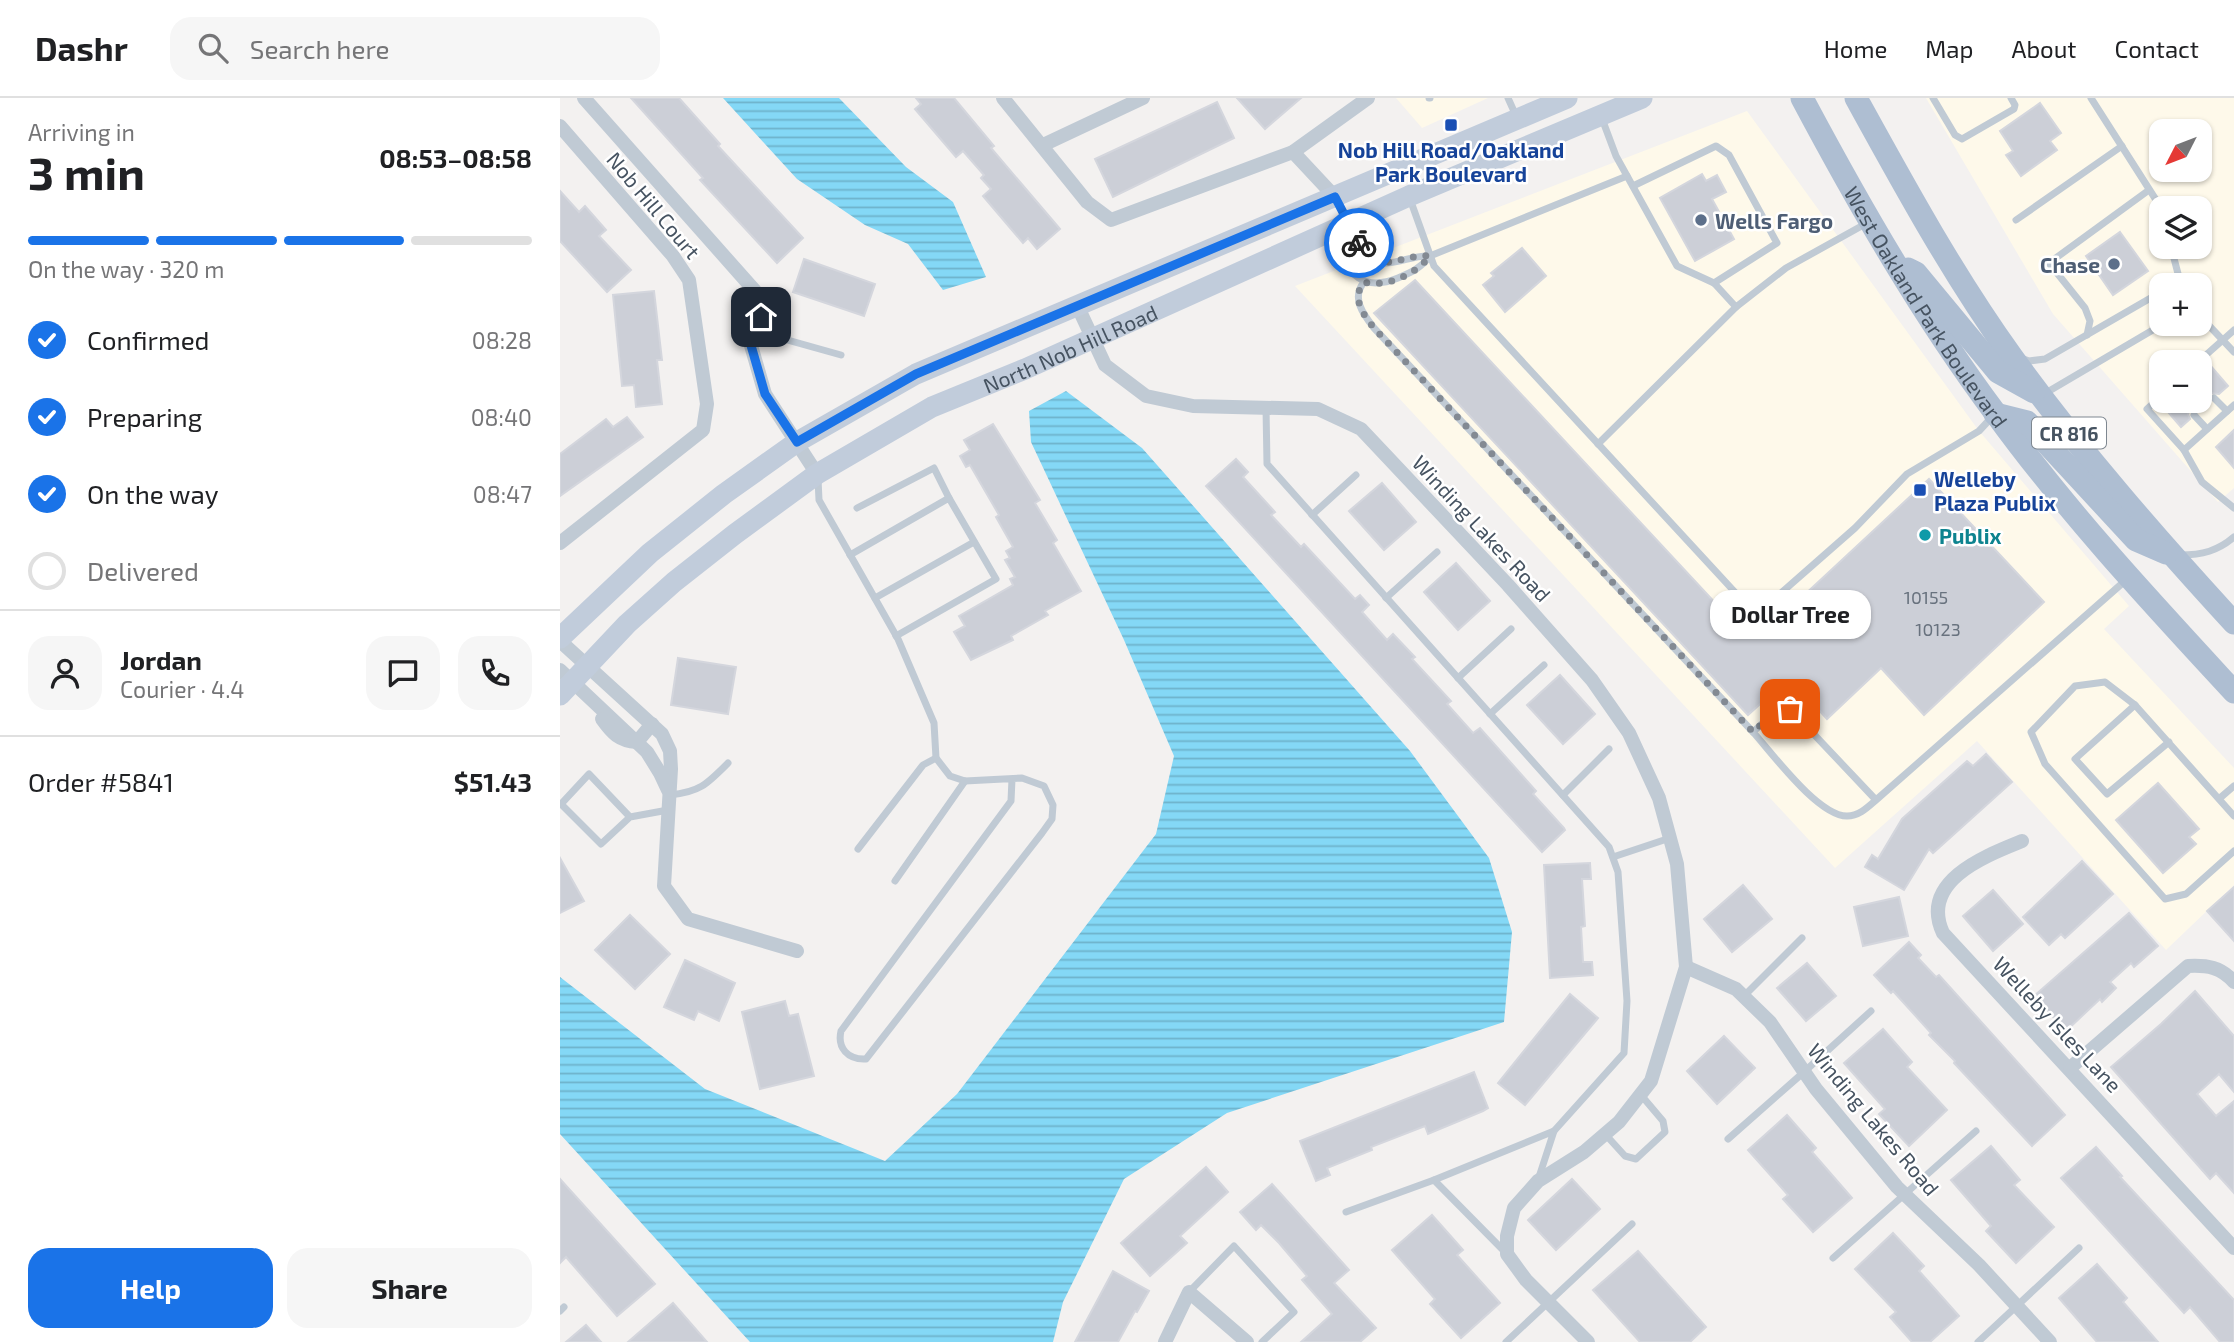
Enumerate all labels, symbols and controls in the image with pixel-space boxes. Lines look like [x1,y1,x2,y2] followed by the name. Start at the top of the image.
[170,17,660,80] search box
[35,28,128,68] text: Dashr
[194,29,232,67] icon: search
[250,33,389,64] text: Search here
[1824,34,1887,63] text: Home
[1925,34,1973,63] text: Map
[2011,34,2077,63] text: About
[2115,34,2199,63] text: Contact
[1443,117,1459,133] marker: Nob Hill Road/Oakland Park Boulevard
[28,118,135,146] text: Arriving in
[2149,119,2212,182] north arrow
[2149,119,2212,413] map controls
[1338,137,1564,186] place label: Nob Hill Road/Oakland Park Boulevard
[379,142,532,173] text: 08:53–08:58
[28,144,145,199] text: 3 min
[602,147,706,263] street label: Nob Hill Court
[1840,181,2014,432] street label: West Oakland Park Boulevard
[2149,196,2212,259] button: layers
[1324,208,1394,278] courier
[1715,208,1833,233] place label: Wells Fargo
[1693,212,1709,228] marker: Wells Fargo
[1340,224,1378,262] icon: bike
[2040,252,2100,277] place label: Chase
[28,255,224,283] text: On the way · 320 m
[2106,256,2122,272] marker: Chase
[2149,273,2212,336] button: +
[731,287,791,347] pin
[742,298,780,336] icon: home
[979,299,1161,397] street label: North Nob Hill Road
[28,321,66,359] icon: check
[87,324,210,355] text: Confirmed
[472,326,532,354] text: 08:28
[2149,350,2212,413] button: −
[28,398,66,436] icon: check
[87,401,202,432] text: Preparing
[471,403,532,431] text: 08:40
[2032,418,2106,448] road number: CR 816
[1408,450,1556,606] street label: Winding Lakes Road
[1934,466,2056,515] place label: Welleby Plaza Publix
[28,475,66,513] icon: check
[87,478,218,509] text: On the way
[473,480,532,508] text: 08:47
[1912,482,1928,498] marker: Welleby Plaza Publix
[1939,523,2002,548] place label: Publix
[1917,527,1933,543] marker: Publix
[87,555,199,586] text: Delivered
[1904,586,1948,608] house number: 10155
[1710,590,1870,639] callout: Dollar Tree
[1731,600,1850,628] text: Dollar Tree
[1915,618,1961,640] house number: 10123
[28,636,102,710] button: person
[366,636,440,710] button: chat
[458,636,532,710] button: phone
[120,644,202,675] text: Jordan
[120,675,244,703] text: Courier · 4.4
[1760,679,1820,739] pin
[1771,690,1809,728] icon: bag
[28,766,174,797] text: Order #5841
[454,766,532,797] text: $51.43
[1989,951,2127,1097] street label: Welleby Isles Lane
[1803,1038,1945,1200] street label: Winding Lakes Road
[28,1248,273,1328] button: Help
[287,1248,532,1328] button: Share

